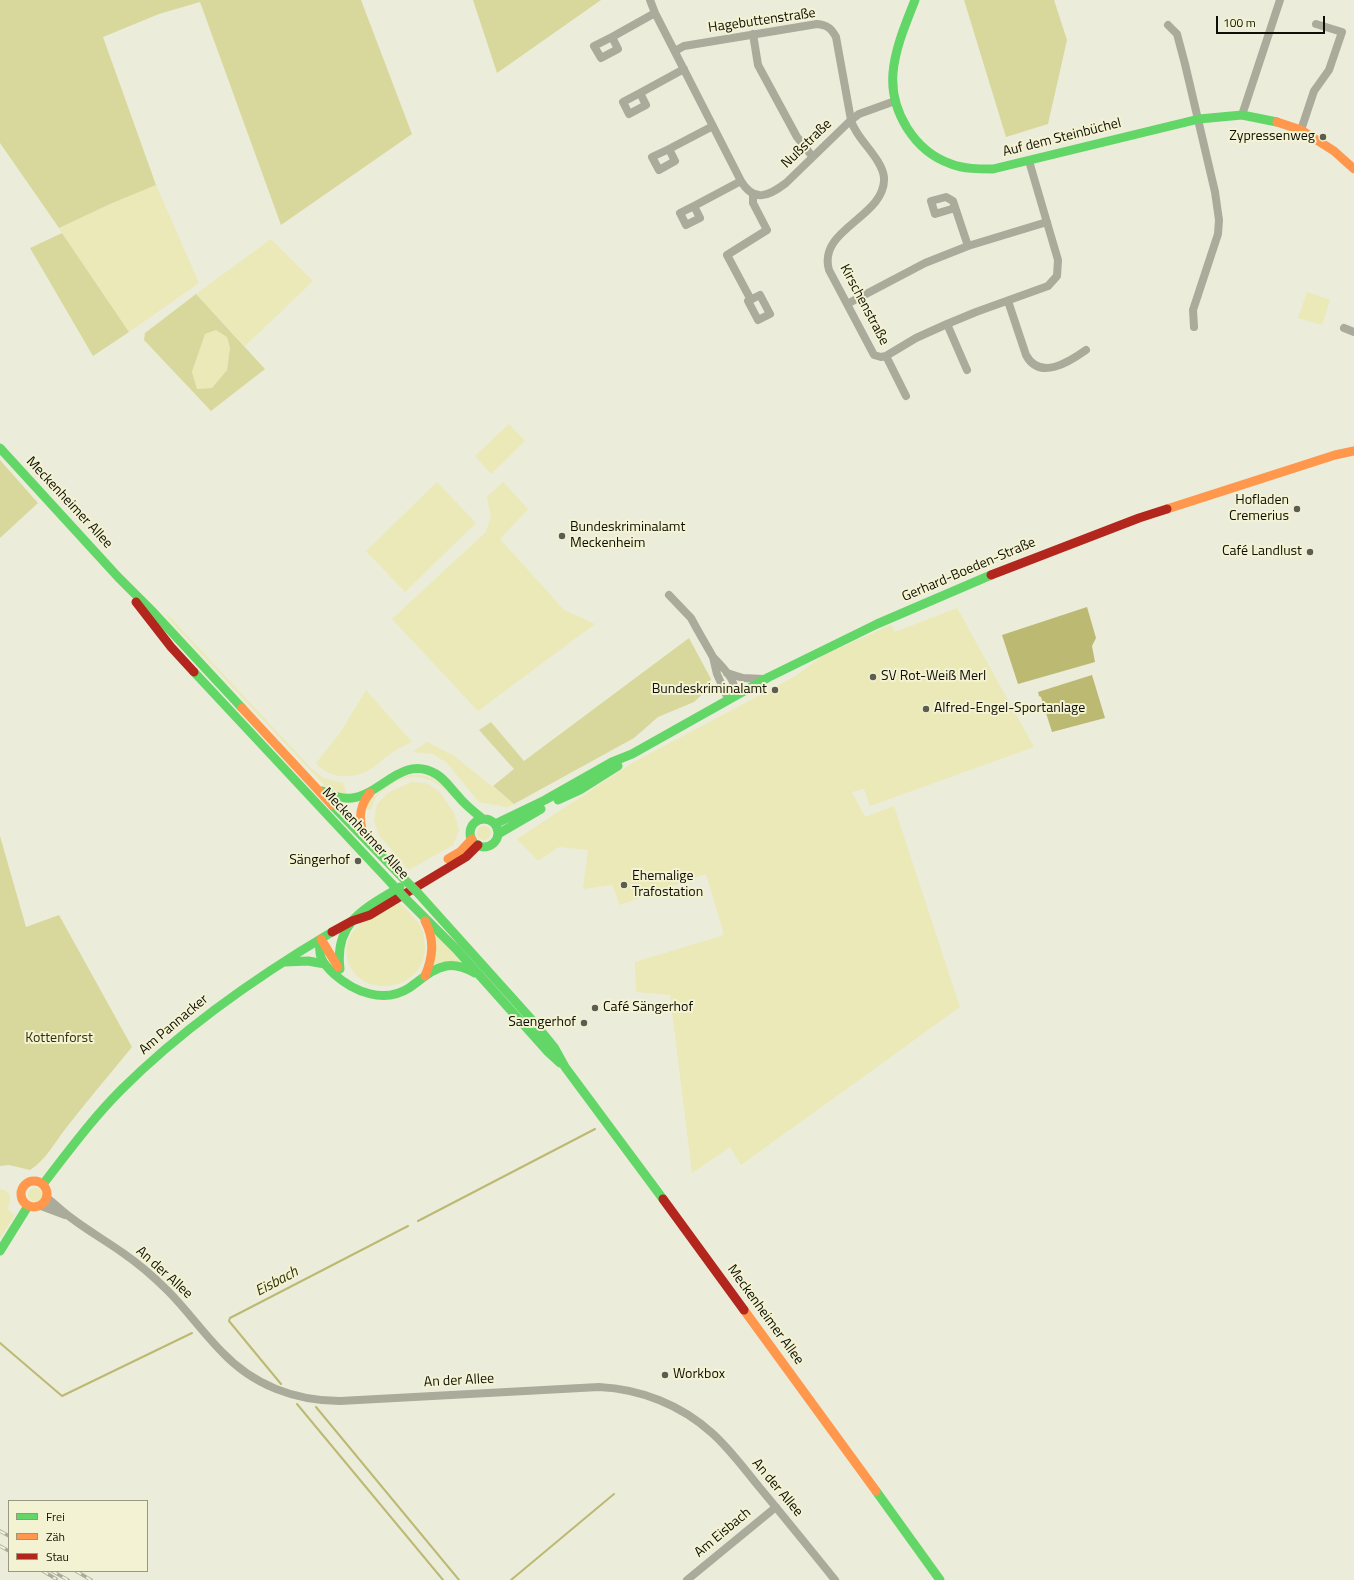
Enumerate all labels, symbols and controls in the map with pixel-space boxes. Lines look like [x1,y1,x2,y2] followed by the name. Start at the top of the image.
[707,5,817,37] street label: Hagebuttenstraße
[1218,8,1327,34] scale bar
[1223,13,1256,32] text: 100 m
[1001,115,1123,161] street label: Auf dem Steinbüchel
[778,116,836,172] street label: Nußstraße
[1229,129,1315,145] place label: Zypressenweg
[1318,132,1328,142] marker: Zypressenweg
[836,262,892,348] street label: Kirschenstraße
[22,454,116,552] street label: Meckenheimer Allee
[1229,493,1289,526] place label: Hofladen Cremerius
[1292,504,1302,514] marker: Hofladen Cremerius
[570,520,685,552] place label: Bundeskriminalamt Meckenheim
[557,531,567,541] marker: Bundeskriminalamt Meckenheim
[900,534,1038,606] street label: Gerhard-Boeden-Straße
[1222,544,1302,560] place label: Café Landlust
[1305,547,1315,557] marker: Café Landlust
[881,669,986,685] place label: SV Rot-Weiß Merl
[868,672,878,682] marker: SV Rot-Weiß Merl
[652,682,767,698] place label: Bundeskriminalamt
[770,685,780,695] marker: Bundeskriminalamt
[934,701,1085,717] place label: Alfred-Engel-Sportanlage
[921,704,931,714] marker: Alfred-Engel-Sportanlage
[318,785,412,883] street label: Meckenheimer Allee
[289,853,350,869] place label: Sängerhof
[353,856,363,866] marker: Sängerhof
[632,869,703,902] place label: Ehemalige Trafostation
[619,880,629,890] marker: Ehemalige Trafostation
[136,991,212,1059] street label: Am Pannacker
[603,1000,693,1016] place label: Café Sängerhof
[590,1003,600,1013] marker: Café Sängerhof
[508,1015,576,1031] place label: Saengerhof
[579,1018,589,1028] marker: Saengerhof
[25,1031,93,1047] park label: Kottenforst
[132,1243,196,1303] street label: An der Allee
[723,1262,807,1368] street label: Meckenheimer Allee
[253,1263,301,1301] water label: Eisbach
[673,1367,725,1383] place label: Workbox
[660,1370,670,1380] marker: Workbox
[423,1371,495,1391] street label: An der Allee
[748,1456,806,1520] street label: An der Allee
[8,1500,148,1572] legend
[691,1505,755,1561] street label: Am Eisbach
[46,1507,65,1526] text: Frei
[46,1527,65,1546] text: Zäh
[46,1547,69,1566] text: Stau

